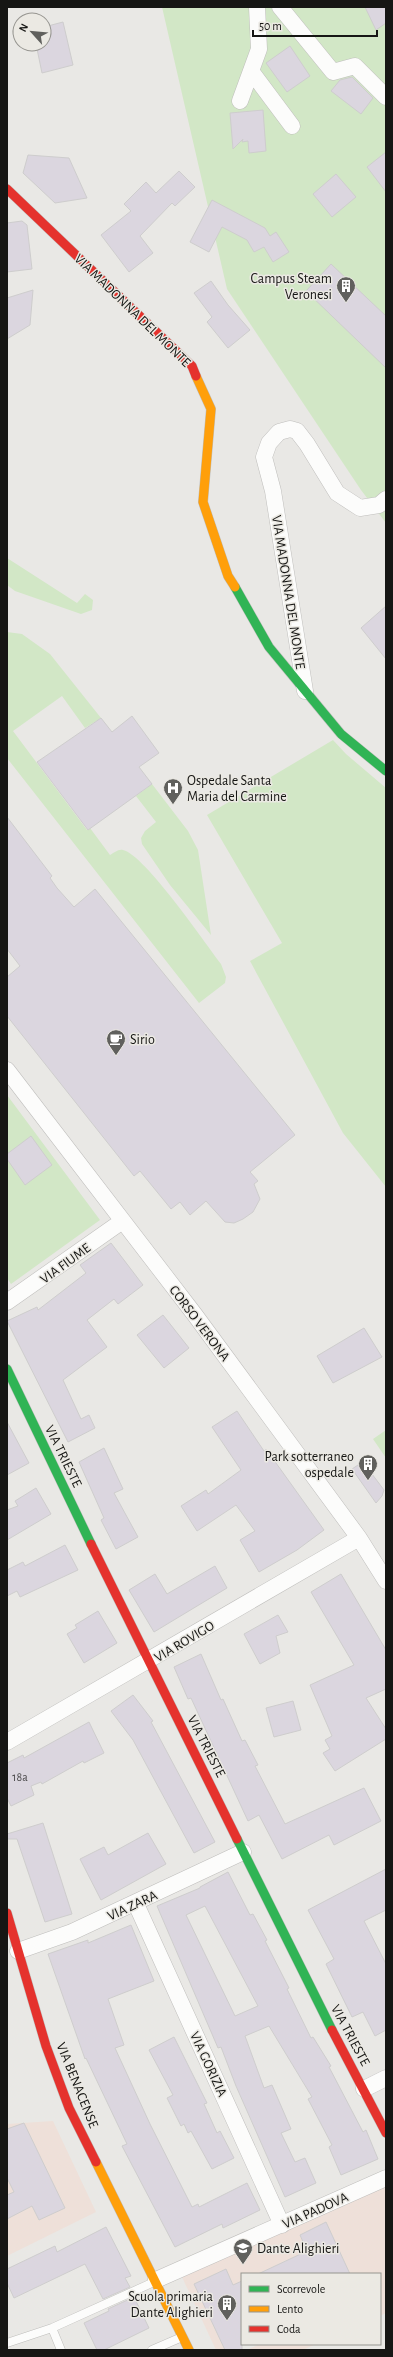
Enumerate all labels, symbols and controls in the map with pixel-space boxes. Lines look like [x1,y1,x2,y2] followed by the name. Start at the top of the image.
[12,12,52,52] north arrow
[253,12,377,38] scale bar
[259,20,282,32] text: 50 m
[17,22,30,34] text: N
[72,252,193,370] street label: VIA MADONNA DEL MONTE
[251,272,332,302] place label: Campus Steam Veronesi
[335,275,357,303] building icon: Campus Steam Veronesi
[269,514,307,670] street label: VIA MADONNA DEL MONTE
[187,774,287,804] place label: Ospedale Santa Maria del Carmine
[162,777,184,805] hospital icon: Ospedale Santa Maria del Carmine
[105,1028,127,1056] cafe icon: Sirio
[130,1033,155,1047] place label: Sirio
[38,1241,94,1287] street label: VIA FIUME
[166,1283,232,1364] street label: CORSO VERONA
[42,1423,84,1490] street label: VIA TRIESTE
[264,1450,354,1480] place label: Park sotterraneo ospedale
[357,1453,379,1481] building icon: Park sotterraneo ospedale
[152,1619,217,1665] street label: VIA ROVIGO
[185,1713,228,1780] street label: VIA TRIESTE
[12,1771,28,1783] house number: 18a
[105,1888,160,1924] street label: VIA ZARA
[328,2003,372,2069] street label: VIA TRIESTE
[187,2030,229,2099] street label: VIA GORIZIA
[54,2041,101,2130] street label: VIA BENACENSE
[281,2190,350,2232] street label: VIA PADOVA
[232,2237,254,2265] school or university icon: Dante Alighieri
[257,2242,339,2256] place label: Dante Alighieri
[241,2273,381,2345] legend
[277,2283,325,2295] text: Scorrevole
[128,2290,214,2320] place label: Scuola primaria Dante Alighieri
[216,2293,238,2321] building icon: Scuola primaria Dante Alighieri
[277,2303,303,2315] text: Lento
[277,2323,301,2335] text: Coda

